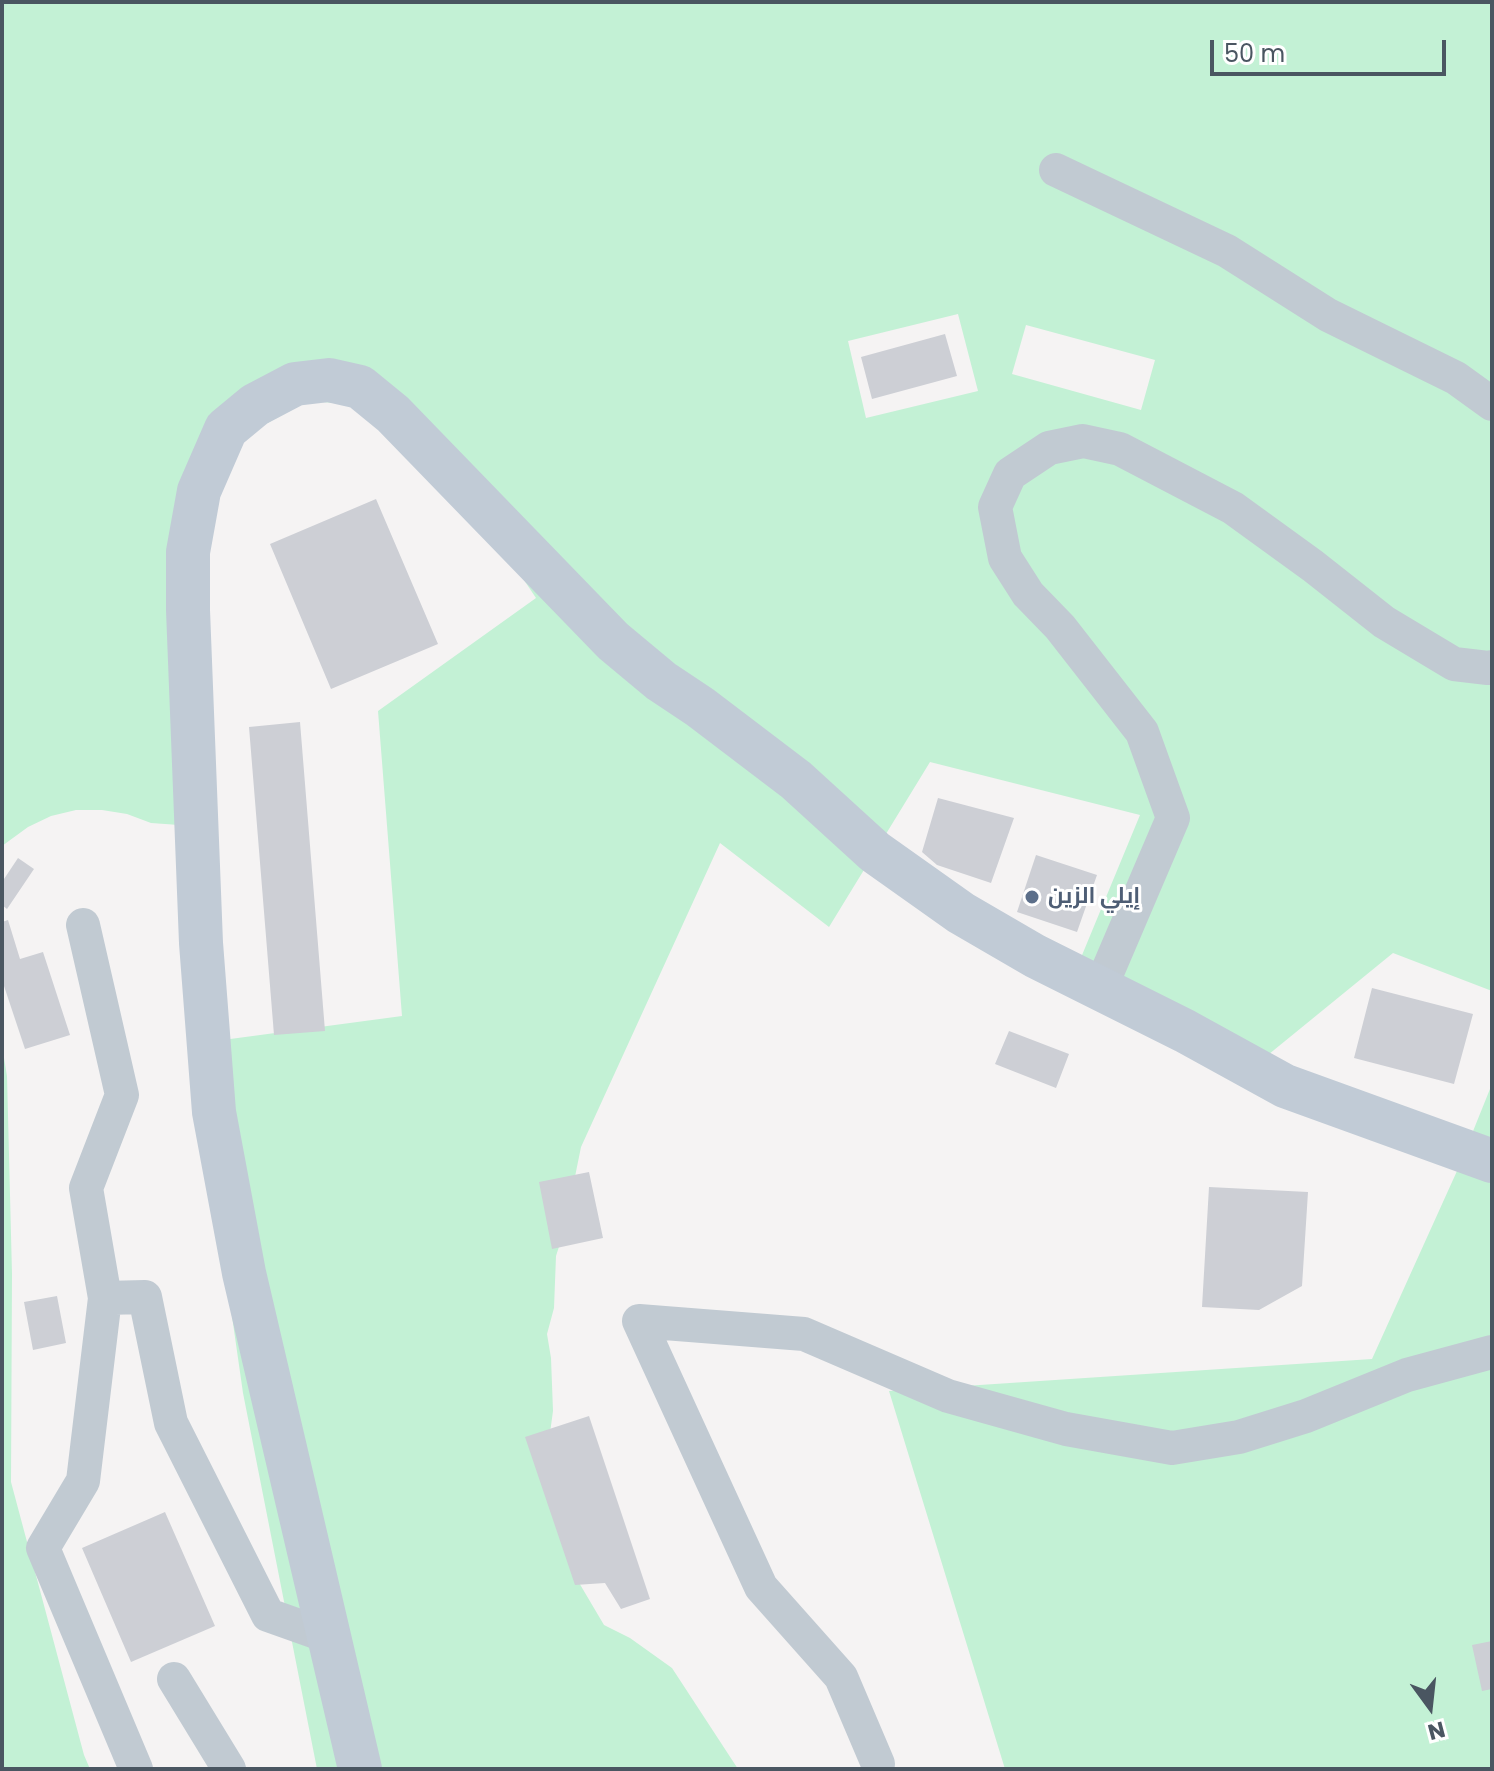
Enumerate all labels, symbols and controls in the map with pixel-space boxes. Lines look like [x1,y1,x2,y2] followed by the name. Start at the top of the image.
[1214,24,1450,74] scale bar
[1224,37,1285,70] text: 50 m
[1048,884,1140,910] place label: إيلي الزين
[1023,888,1041,906] marker: إيلي الزين
[1390,1667,1470,1747] north arrow
[1424,1714,1448,1748] text: N

